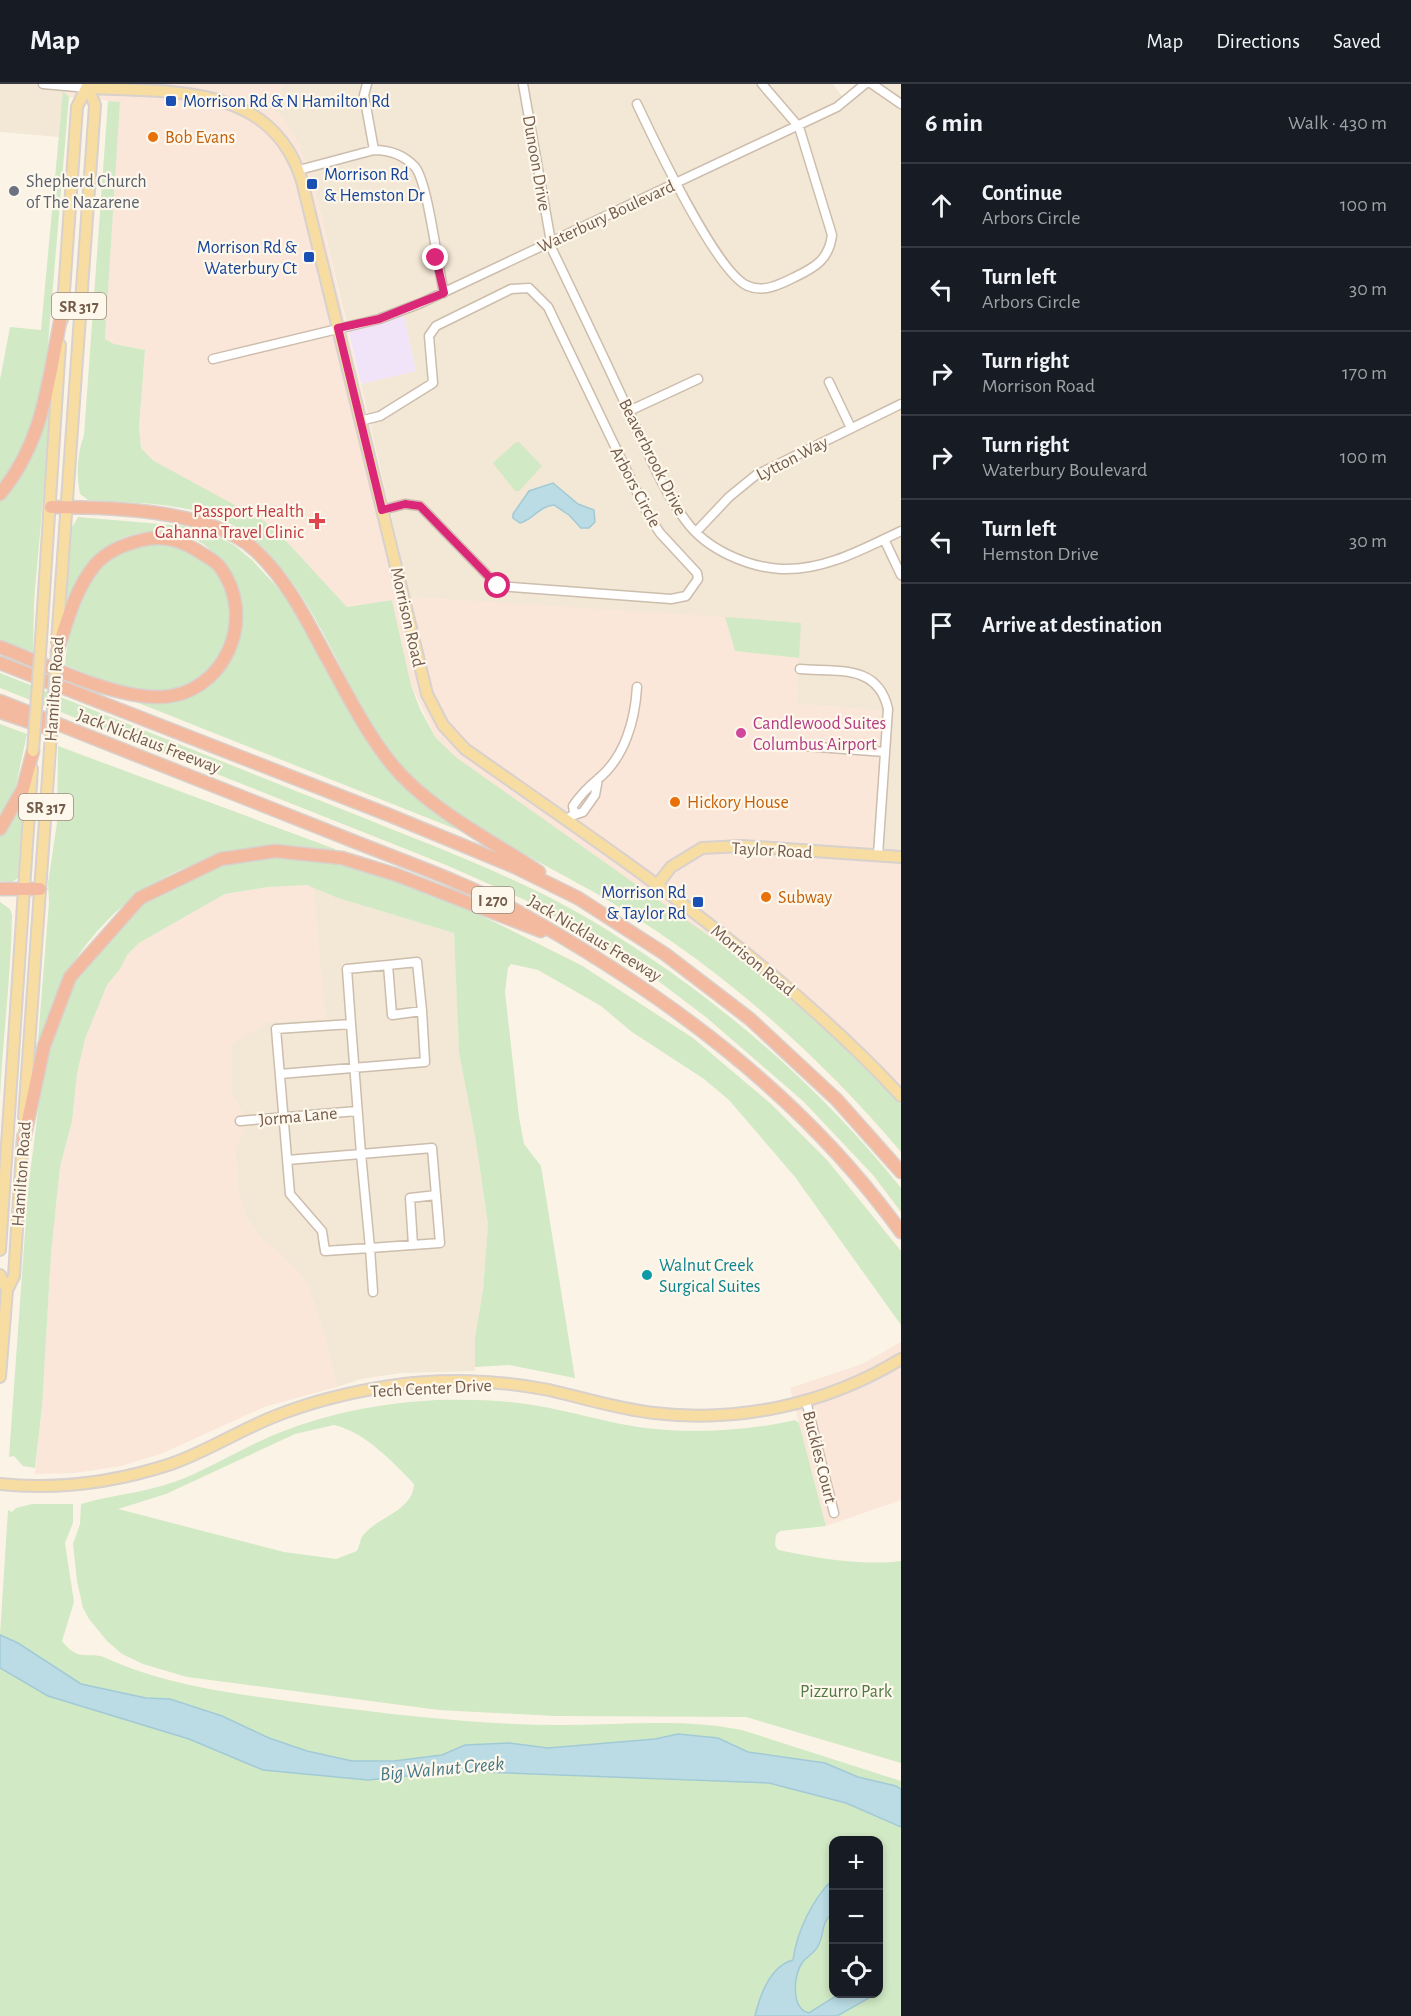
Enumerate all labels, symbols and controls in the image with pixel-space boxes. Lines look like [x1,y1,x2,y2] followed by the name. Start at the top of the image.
[30,27,80,55] text: Map
[1147,31,1183,52] text: Map
[1216,31,1300,52] text: Directions
[1333,31,1381,52] text: Saved
[183,93,390,111] place label: Morrison Rd & N Hamilton Rd
[164,94,178,108] marker: Morrison Rd & N Hamilton Rd
[925,110,983,136] text: 6 min
[1288,113,1387,133] text: Walk · 430 m
[519,114,553,213] street label: Dunoon Drive
[165,129,235,147] place label: Bob Evans
[146,130,160,144] marker: Bob Evans
[324,166,425,205] place label: Morrison Rd & Hemston Dr
[26,173,147,212] place label: Shepherd Church of The Nazarene
[305,177,319,191] marker: Morrison Rd & Hemston Dr
[535,177,678,257] street label: Waterbury Boulevard
[982,182,1062,204] text: Continue
[7,184,21,198] marker: Shepherd Church of The Nazarene
[925,189,958,222] icon: ahead
[1340,195,1387,215] text: 100 m
[982,208,1080,228] text: Arbors Circle
[197,239,298,278] place label: Morrison Rd & Waterbury Ct
[422,244,448,270] route end
[302,250,316,264] marker: Morrison Rd & Waterbury Ct
[982,266,1056,288] text: Turn left
[925,273,958,306] icon: left
[1349,279,1387,299] text: 30 m
[982,292,1080,312] text: Arbors Circle
[52,293,106,319] road number: SR 317
[982,350,1069,372] text: Turn right
[925,357,958,390] icon: right
[1342,363,1387,383] text: 170 m
[982,376,1095,396] text: Morrison Road
[615,396,689,519] street label: Beaverbrook Drive
[754,433,831,485] street label: Lytton Way
[982,434,1069,456] text: Turn right
[925,441,958,474] icon: right
[606,444,664,531] street label: Arbors Circle
[1340,447,1387,467] text: 100 m
[982,460,1147,480] text: Waterbury Boulevard
[155,503,304,542] place label: Passport Health Gahanna Travel Clinic
[308,512,326,530] marker: Passport Health Gahanna Travel Clinic
[982,518,1056,540] text: Turn left
[925,525,958,558] icon: left
[1349,531,1387,551] text: 30 m
[982,544,1099,564] text: Hemston Drive
[387,566,427,669] street label: Morrison Road
[484,572,510,598] route start
[925,609,958,642] icon: arrive
[982,614,1162,636] text: Arrive at destination
[42,636,68,742] street label: Hamilton Road
[74,706,223,778] street label: Jack Nicklaus Freeway
[753,715,886,754] place label: Candlewood Suites Columbus Airport
[734,726,748,740] marker: Candlewood Suites Columbus Airport
[19,794,73,820] road number: SR 317
[687,794,789,812] place label: Hickory House
[668,795,682,809] marker: Hickory House
[731,840,813,862] street label: Taylor Road
[601,884,686,923] place label: Morrison Rd & Taylor Rd
[472,887,514,913] road number: I 270
[778,889,833,907] place label: Subway
[759,890,773,904] marker: Subway
[525,892,665,986] street label: Jack Nicklaus Freeway
[691,895,705,909] marker: Morrison Rd & Taylor Rd
[707,922,798,1000] street label: Morrison Road
[258,1105,338,1129] street label: Jorma Lane
[9,1121,35,1227] street label: Hamilton Road
[659,1257,760,1296] place label: Walnut Creek Surgical Suites
[640,1268,654,1282] marker: Walnut Creek Surgical Suites
[370,1377,492,1401] street label: Tech Center Drive
[799,1409,839,1506] street label: Buckles Court
[800,1683,893,1701] park label: Pizzurro Park
[379,1754,505,1784] water label: Big Walnut Creek
[829,1836,883,1998] map controls
[829,1836,883,1890] button: +
[829,1890,883,1944] button: −
[829,1944,883,1998] button: locate

